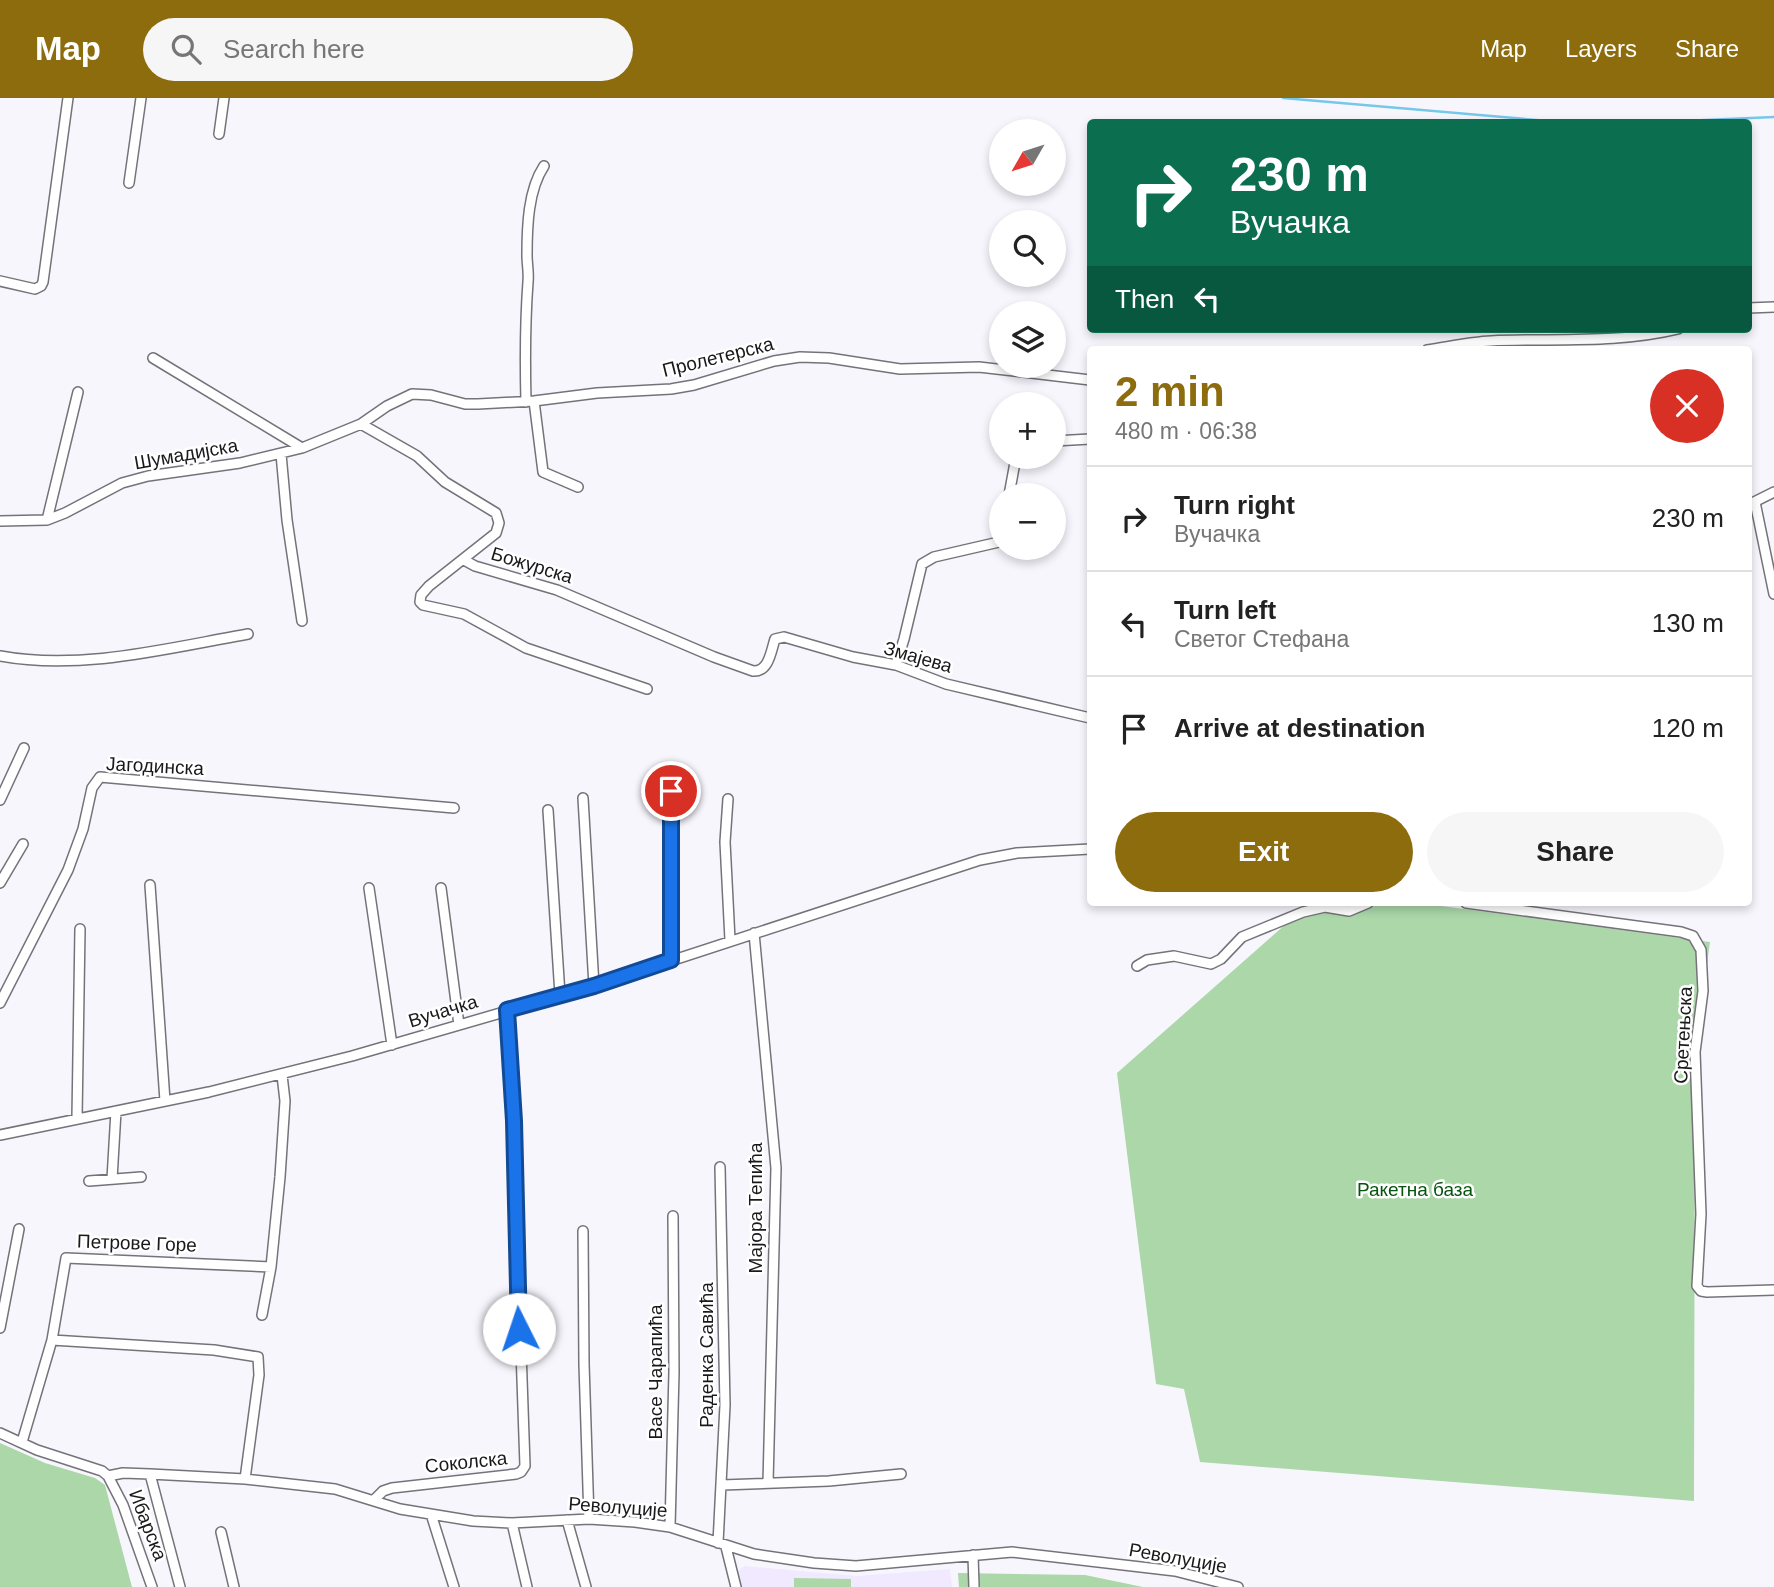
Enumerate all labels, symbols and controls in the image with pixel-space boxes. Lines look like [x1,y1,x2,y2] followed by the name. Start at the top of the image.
[143,18,633,81] search box
[35,30,101,67] text: Map
[167,30,205,68] icon: search
[223,34,365,64] text: Search here
[1480,35,1527,62] text: Map
[1565,35,1637,62] text: Layers
[1675,35,1739,62] text: Share
[989,119,1066,196] north arrow
[989,119,1066,560] map controls
[1115,147,1206,238] icon: right
[1230,147,1369,201] text: 230 m
[1230,204,1350,240] text: Вучачка
[989,210,1066,287] button: search
[1188,280,1226,318] icon: left
[1115,284,1174,314] text: Then
[989,301,1066,378] button: layers
[660,333,776,381] street label: Пролетерска
[1115,368,1225,415] text: 2 min
[1650,369,1724,443] button: close
[989,392,1066,469] button: +
[1115,418,1257,444] text: 480 m · 06:38
[132,434,240,473] street label: Шумадијска
[989,483,1066,560] button: −
[1174,490,1295,520] text: Turn right
[1115,500,1153,538] icon: right
[1652,503,1724,533] text: 230 m
[1174,521,1260,547] text: Вучачка
[489,543,576,588] street label: Божурска
[1174,595,1276,625] text: Turn left
[1115,605,1153,643] icon: left
[1652,608,1724,638] text: 130 m
[1174,626,1349,652] text: Светог Стефана
[881,637,955,677] street label: Змајева
[1115,710,1153,748] icon: arrive
[1174,713,1425,743] text: Arrive at destination
[1652,713,1724,743] text: 120 m
[106,753,205,779] street label: Јагодинска
[641,761,701,821] pin
[652,772,690,810] icon: arrive
[1115,812,1413,892] button: Exit
[1427,812,1724,892] button: Share
[1670,985,1696,1084] street label: Сретењска
[406,990,481,1031] street label: Вучачка
[745,1142,766,1273] street label: Мајора Тепића
[1357,1179,1474,1200] park label: Ракетна база
[77,1230,197,1256] street label: Петрове Горе
[696,1282,717,1428] street label: Раденка Савића
[482,1292,556,1366] position arrow
[645,1304,666,1440] street label: Васе Чарапића
[424,1447,509,1477] street label: Соколска
[125,1487,171,1564] street label: Ибарска
[568,1493,668,1521] street label: Револуције
[1127,1539,1229,1577] street label: Револуције

